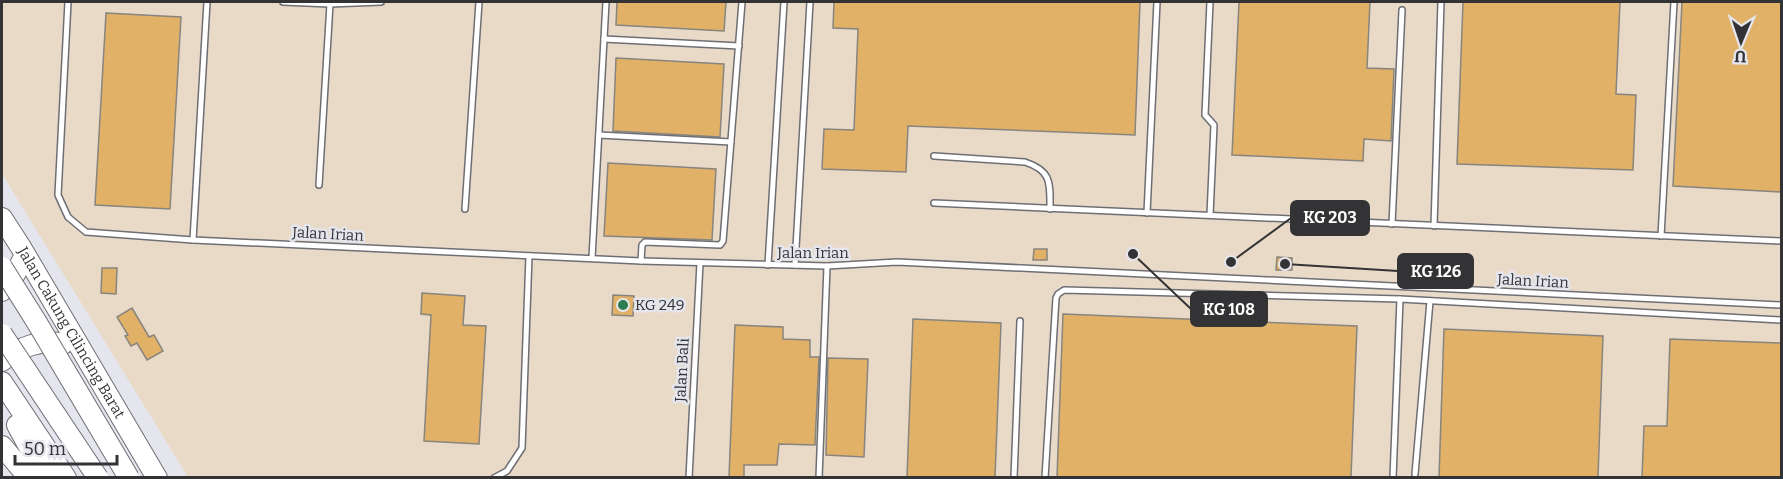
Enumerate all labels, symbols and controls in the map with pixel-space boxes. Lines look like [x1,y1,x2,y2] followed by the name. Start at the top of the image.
[1711,12,1771,72] north arrow
[1734,47,1747,66] text: U
[1291,201,1369,235] callout: KG 203
[1303,208,1357,227] text: KG 203
[291,223,365,245] street label: Jalan Irian
[13,243,129,422] street label: Jalan Cakung Cilincing Barat
[776,244,849,262] street label: Jalan Irian
[1398,254,1473,288] callout: KG 126
[1411,262,1462,281] text: KG 126
[1496,270,1570,292] street label: Jalan Irian
[1191,292,1267,326] callout: KG 108
[635,296,685,314] place label: KG 249
[616,298,630,312] marker: KG 249
[1203,300,1255,319] text: KG 108
[671,337,693,403] street label: Jalan Bali
[15,428,117,466] scale bar
[24,438,66,460] text: 50 m

